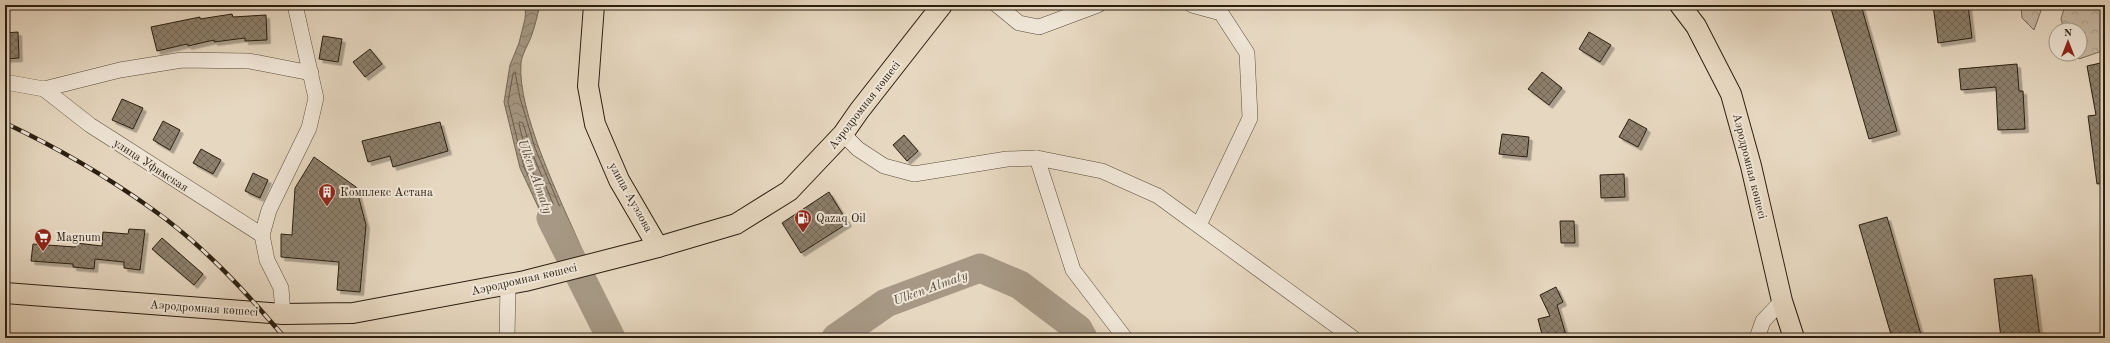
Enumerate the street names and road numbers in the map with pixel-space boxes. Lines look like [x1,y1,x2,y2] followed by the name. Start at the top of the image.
[826,59,903,152] street label: Аэродромная көшесі
[1730,112,1769,220] street label: Аэродромная көшесі
[111,137,190,195] street label: улица Уфимская
[606,161,654,234] street label: улица Ауэзова
[470,261,578,298] street label: Аэродромная көшесі
[149,298,259,319] street label: Аэродромная көшесі

